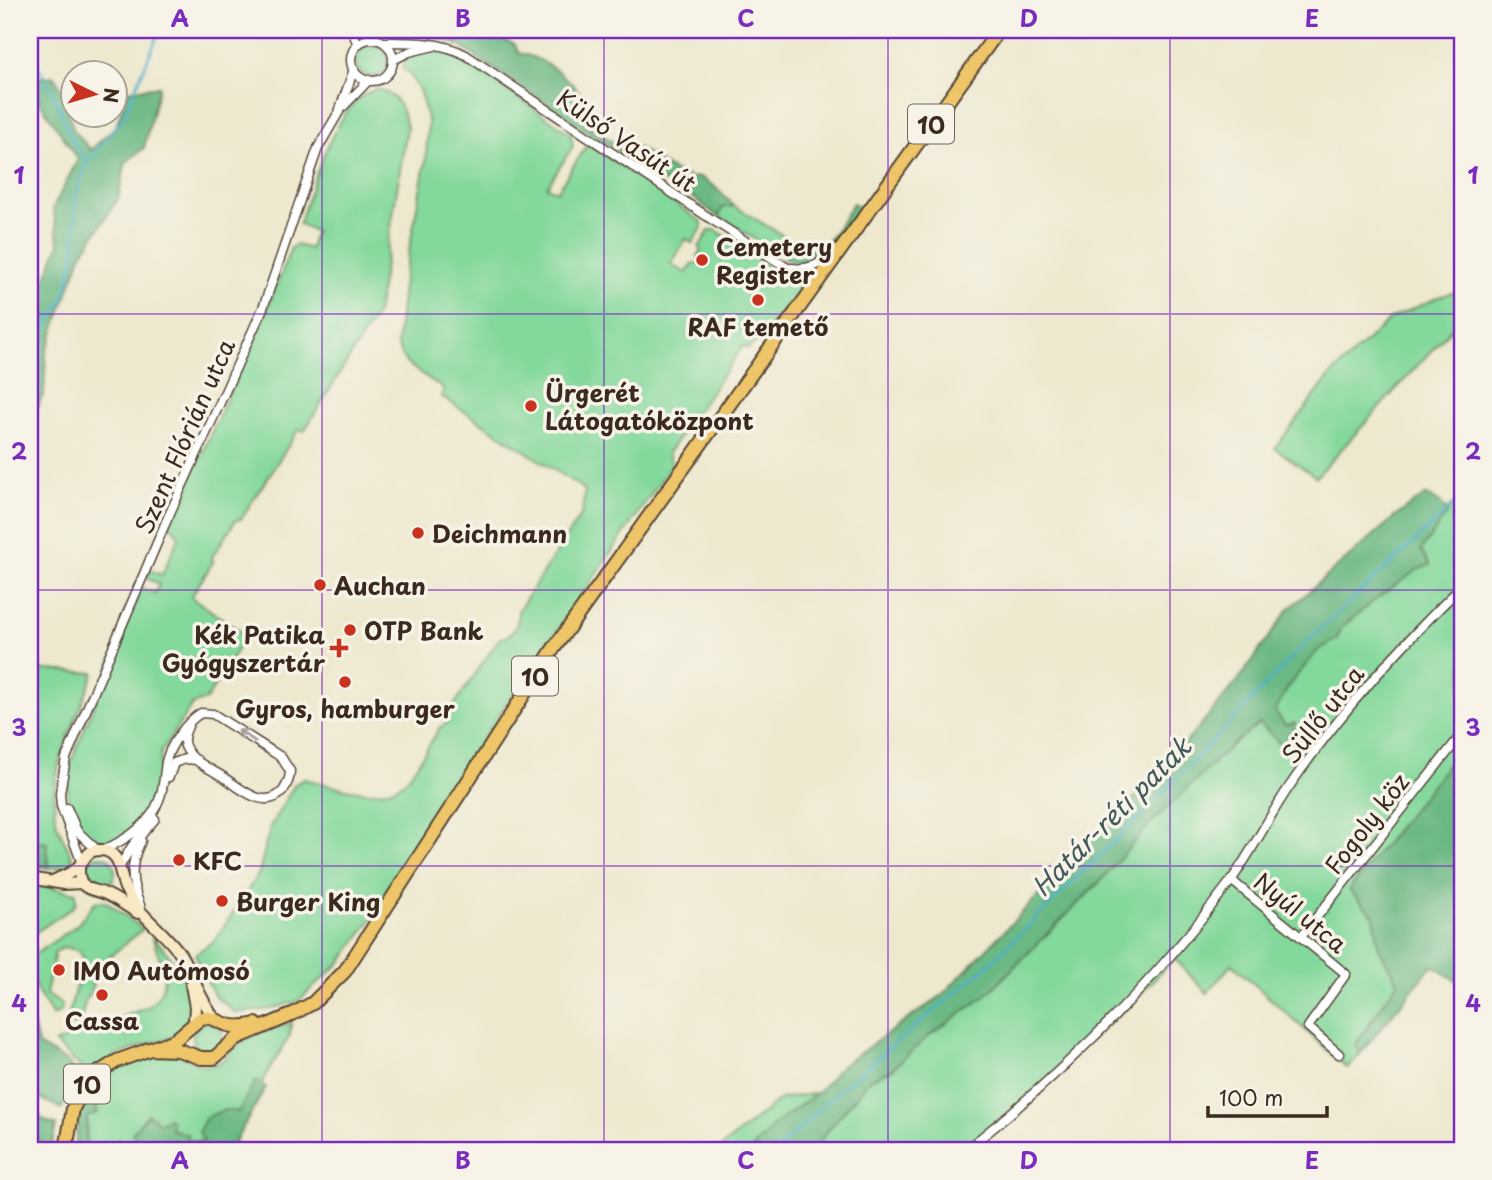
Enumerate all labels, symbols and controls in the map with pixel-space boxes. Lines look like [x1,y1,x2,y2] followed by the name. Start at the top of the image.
[171,0,189,35] text: A
[455,0,471,35] text: B
[737,0,755,35] text: C
[1020,0,1038,35] text: D
[1305,0,1319,35] text: E
[60,60,130,130] north arrow
[550,80,704,200] street label: Külső Vasút út
[97,87,127,104] text: N
[908,105,954,144] road number: 10
[14,157,25,192] text: 1
[1468,157,1479,192] text: 1
[716,228,832,292] place label: Cemetery Register
[694,252,710,268] marker: Cemetery Register
[750,292,766,308] marker: RAF temető
[688,308,828,344] place label: RAF temető
[125,333,243,539] street label: Szent Flórián utca
[545,374,754,438] place label: Ürgerét Látogatóközpont
[523,398,539,414] marker: Ürgerét Látogatóközpont
[11,433,27,468] text: 2
[1465,433,1481,468] text: 2
[432,515,567,551] place label: Deichmann
[410,525,426,541] marker: Deichmann
[334,567,426,603] place label: Auchan
[312,577,328,593] marker: Auchan
[364,612,484,648] place label: OTP Bank
[162,616,326,680] place label: Kék Patika Gyógyszertár
[342,622,358,638] marker: OTP Bank
[331,640,347,656] marker: Kék Patika Gyógyszertár
[512,656,558,696] road number: 10
[1272,657,1372,771] street label: Süllő utca
[337,674,353,690] marker: Gyros, hamburger
[235,690,455,726] place label: Gyros, hamburger
[11,709,27,744] text: 3
[1465,709,1481,744] text: 3
[1022,727,1200,905] water label: Határ-réti patak
[238,728,257,743] one-way arrow
[1315,765,1417,881] street label: Fogoly köz
[193,842,242,878] place label: KFC
[171,852,187,868] marker: KFC
[1247,863,1355,961] street label: Nyúl utca
[236,883,380,919] place label: Burger King
[214,893,230,909] marker: Burger King
[73,952,250,988] place label: IMO Autómosó
[51,962,67,978] marker: IMO Autómosó
[11,985,27,1020] text: 4
[1465,985,1481,1020] text: 4
[94,987,110,1003] marker: Cassa
[65,1002,140,1038] place label: Cassa
[64,1064,110,1104] road number: 10
[1208,1075,1328,1119] scale bar
[1219,1081,1283,1113] text: 100 m
[171,1142,189,1177] text: A
[455,1142,471,1177] text: B
[737,1142,755,1177] text: C
[1020,1142,1038,1177] text: D
[1305,1142,1319,1177] text: E

